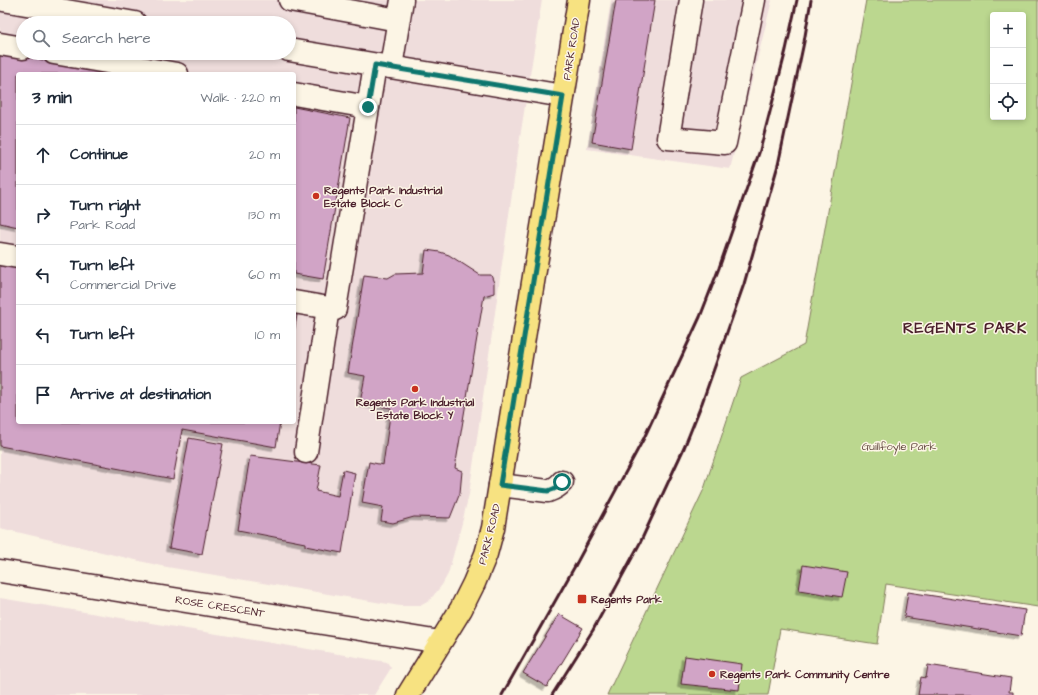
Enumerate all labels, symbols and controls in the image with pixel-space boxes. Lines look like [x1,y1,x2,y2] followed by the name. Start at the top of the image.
[990,12,1026,120] map controls
[990,12,1026,48] button: +
[16,16,296,60] search box
[559,17,584,81] street label: PARK ROAD
[30,27,52,49] icon: search
[62,28,151,49] text: Search here
[990,48,1026,84] button: −
[990,84,1026,120] button: locate
[32,86,72,110] text: 3 min
[200,89,280,107] text: Walk · 220 m
[359,98,377,116] route end
[32,144,54,166] icon: ahead
[70,144,128,165] text: Continue
[249,146,280,164] text: 20 m
[324,183,443,211] place label: Regents Park Industrial Estate Block C
[311,191,321,201] marker: Regents Park Industrial Estate Block C
[70,195,141,216] text: Turn right
[32,204,54,226] icon: right
[248,206,280,224] text: 130 m
[70,216,135,234] text: Park Road
[70,255,134,276] text: Turn left
[32,264,54,286] icon: left
[248,266,280,284] text: 60 m
[70,276,176,294] text: Commercial Drive
[903,318,1027,339] district label: REGENTS PARK
[32,324,54,346] icon: left
[70,324,134,345] text: Turn left
[255,326,280,344] text: 10 m
[32,384,54,406] icon: arrive
[70,384,211,405] text: Arrive at destination
[410,384,420,394] marker: Regents Park Industrial Estate Block Y
[356,395,475,423] place label: Regents Park Industrial Estate Block Y
[862,439,937,455] park label: Guillfoyle Park
[553,473,571,491] route start
[475,502,504,566] street label: PARK ROAD
[174,592,266,621] street label: ROSE CRESCENT
[591,592,662,609] place label: Regents Park
[576,593,588,605] marker: Regents Park
[720,667,890,684] place label: Regents Park Community Centre
[707,669,717,679] marker: Regents Park Community Centre

